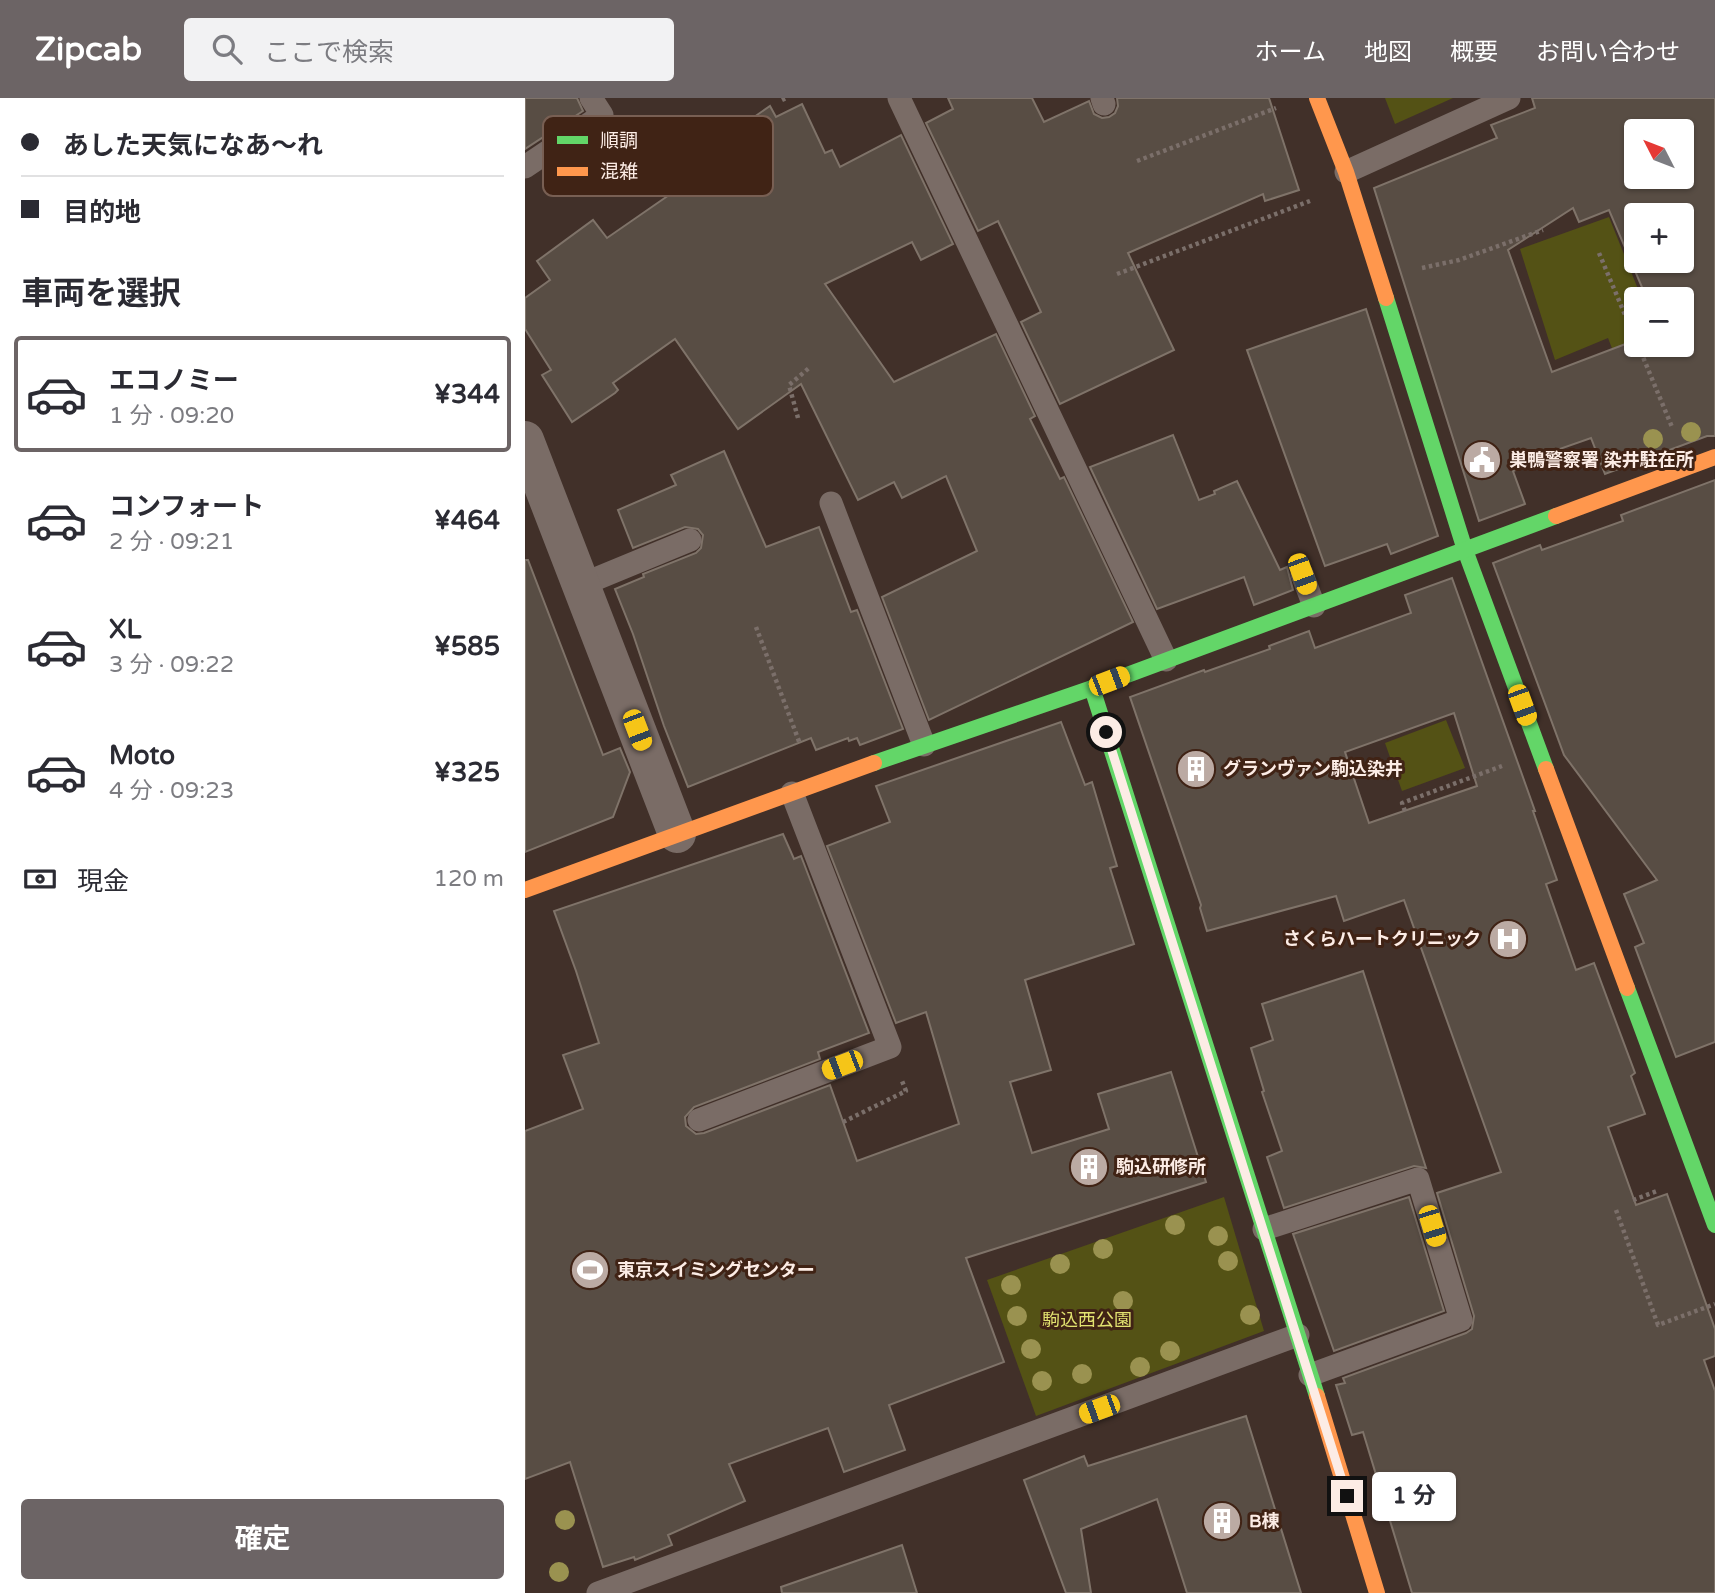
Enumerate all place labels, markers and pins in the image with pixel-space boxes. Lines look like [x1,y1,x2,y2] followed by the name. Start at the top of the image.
[1461,439,1503,481] public building icon: 巣鴨警察署 染井駐在所
[1509,449,1694,471] place label: 巣鴨警察署 染井駐在所
[1175,748,1217,790] building icon: グランヴァン駒込染井
[1223,758,1403,780] place label: グランヴァン駒込染井
[1487,918,1529,960] hospital icon: さくらハートクリニック
[1283,928,1481,950] place label: さくらハートクリニック
[1068,1146,1110,1188] building icon: 駒込研修所
[1116,1156,1206,1178] place label: 駒込研修所
[569,1249,611,1291] sports icon: 東京スイミングセンター
[617,1259,815,1281] place label: 東京スイミングセンター
[1201,1500,1243,1542] building icon: B棟
[1249,1510,1279,1532] place label: B棟

